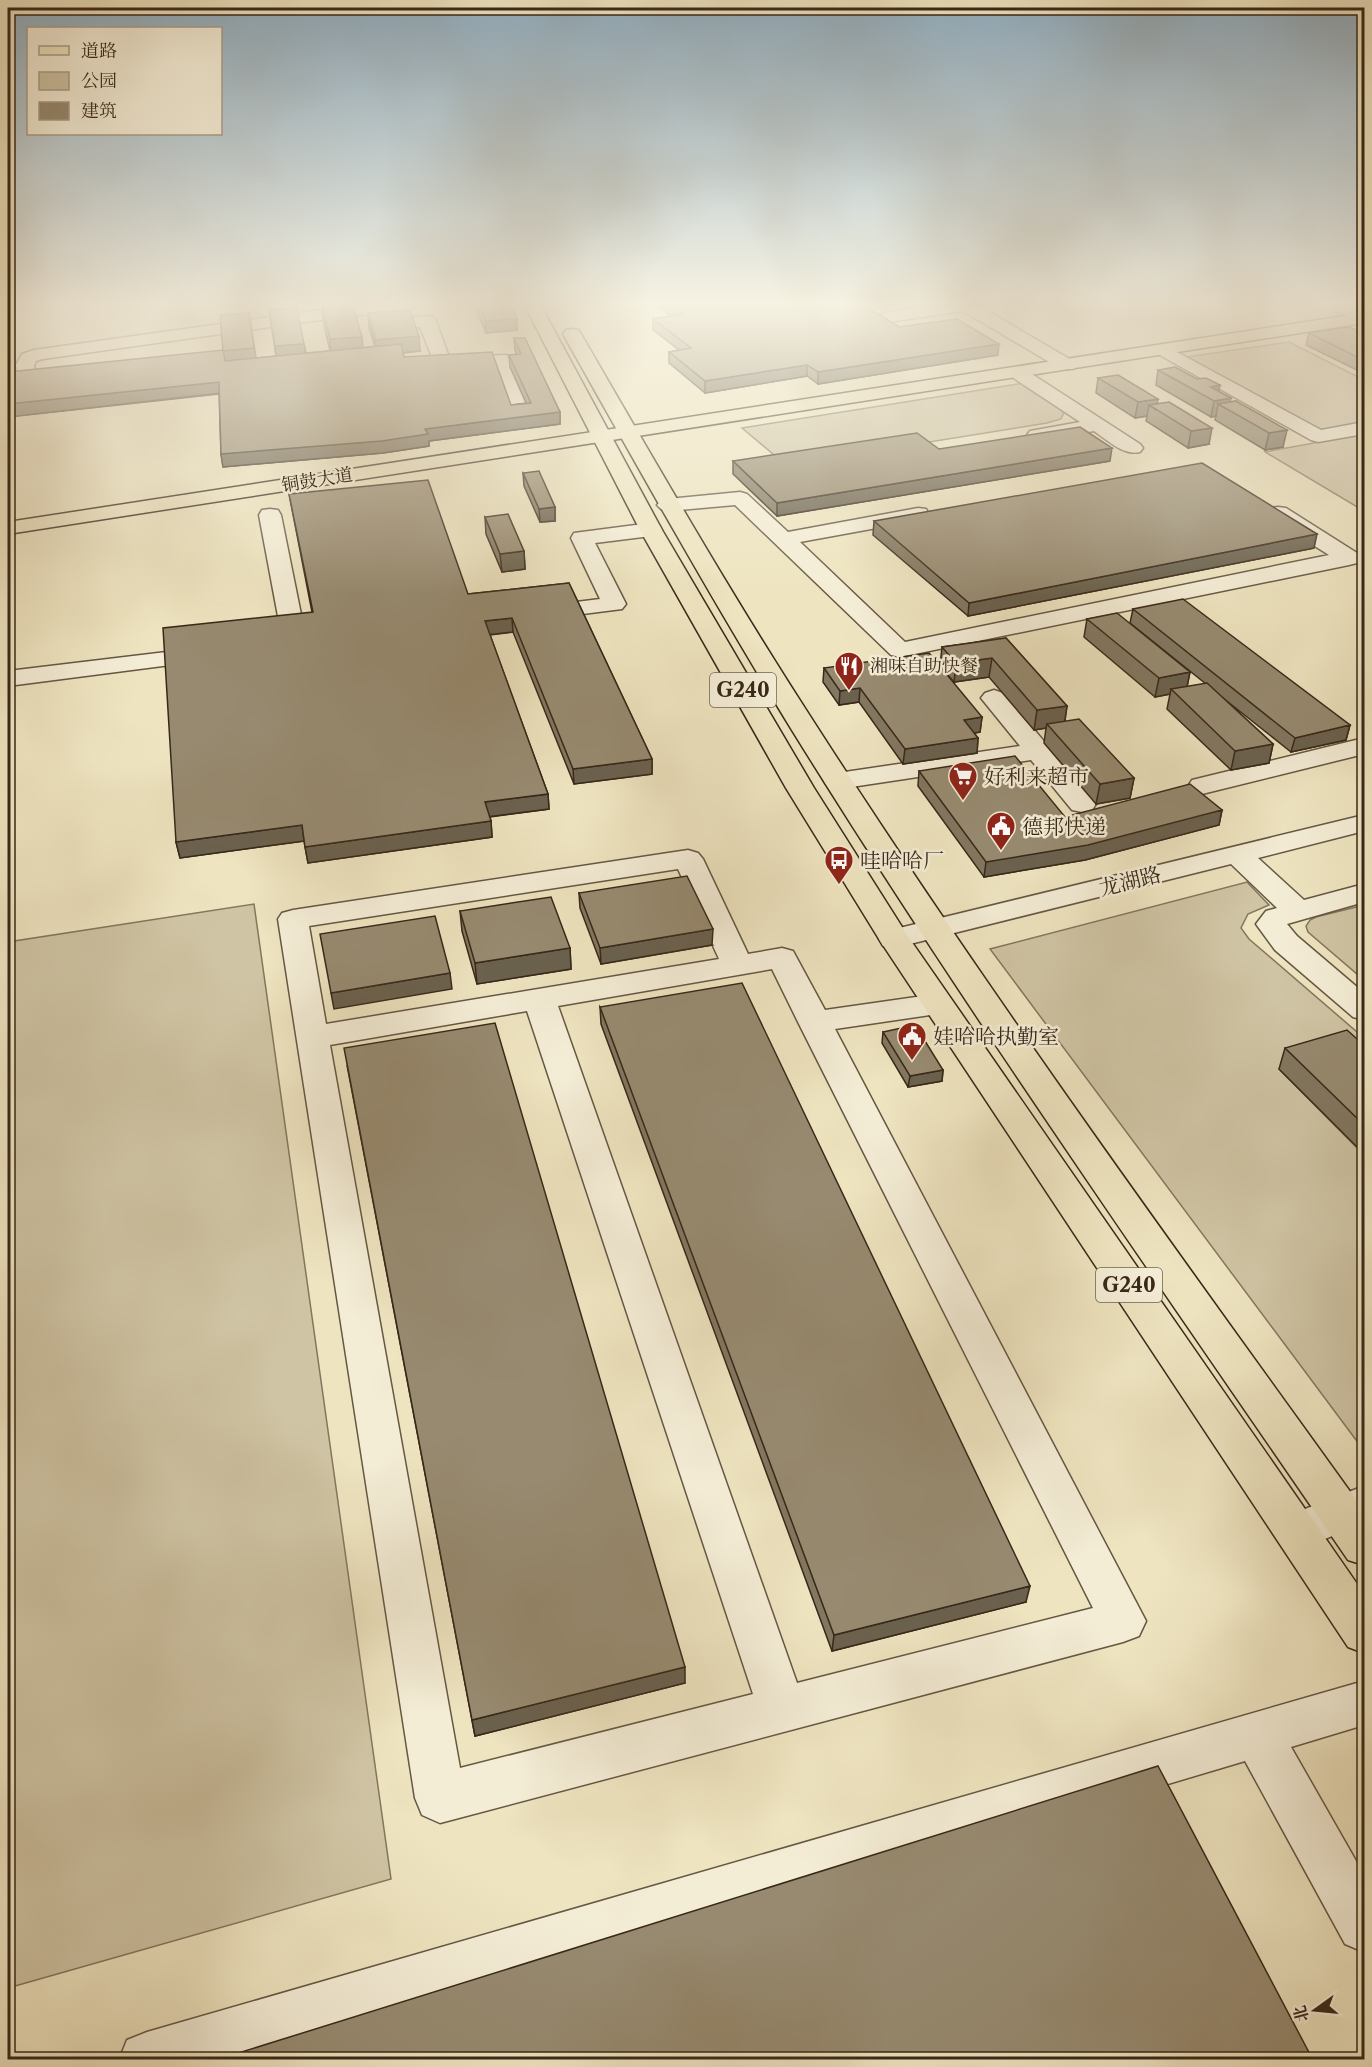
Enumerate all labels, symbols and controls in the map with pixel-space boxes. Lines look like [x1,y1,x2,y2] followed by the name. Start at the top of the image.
[27,27,222,135] legend
[81,40,117,62] text: 道路
[81,70,117,92] text: 公园
[81,100,117,122] text: 建筑
[280,464,354,496] street label: 铜鼓大道
[833,650,865,692] restaurant icon: 湘味自助快餐
[870,655,978,677] place label: 湘味自助快餐
[710,673,776,707] road number: G240
[947,760,979,802] supermarket icon: 好利来超市
[984,764,1089,789] place label: 好利来超市
[985,810,1017,852] public building icon: 德邦快递
[1022,814,1106,839] place label: 德邦快递
[823,844,855,886] bus stop icon: 哇哈哈厂
[860,848,944,873] place label: 哇哈哈厂
[1096,861,1164,901] street label: 龙湖路
[896,1020,928,1062] public building icon: 娃哈哈执勤室
[933,1024,1059,1049] place label: 娃哈哈执勤室
[1096,1268,1162,1302] road number: G240
[1285,1980,1345,2040] north arrow
[1289,2004,1312,2024] text: 北

